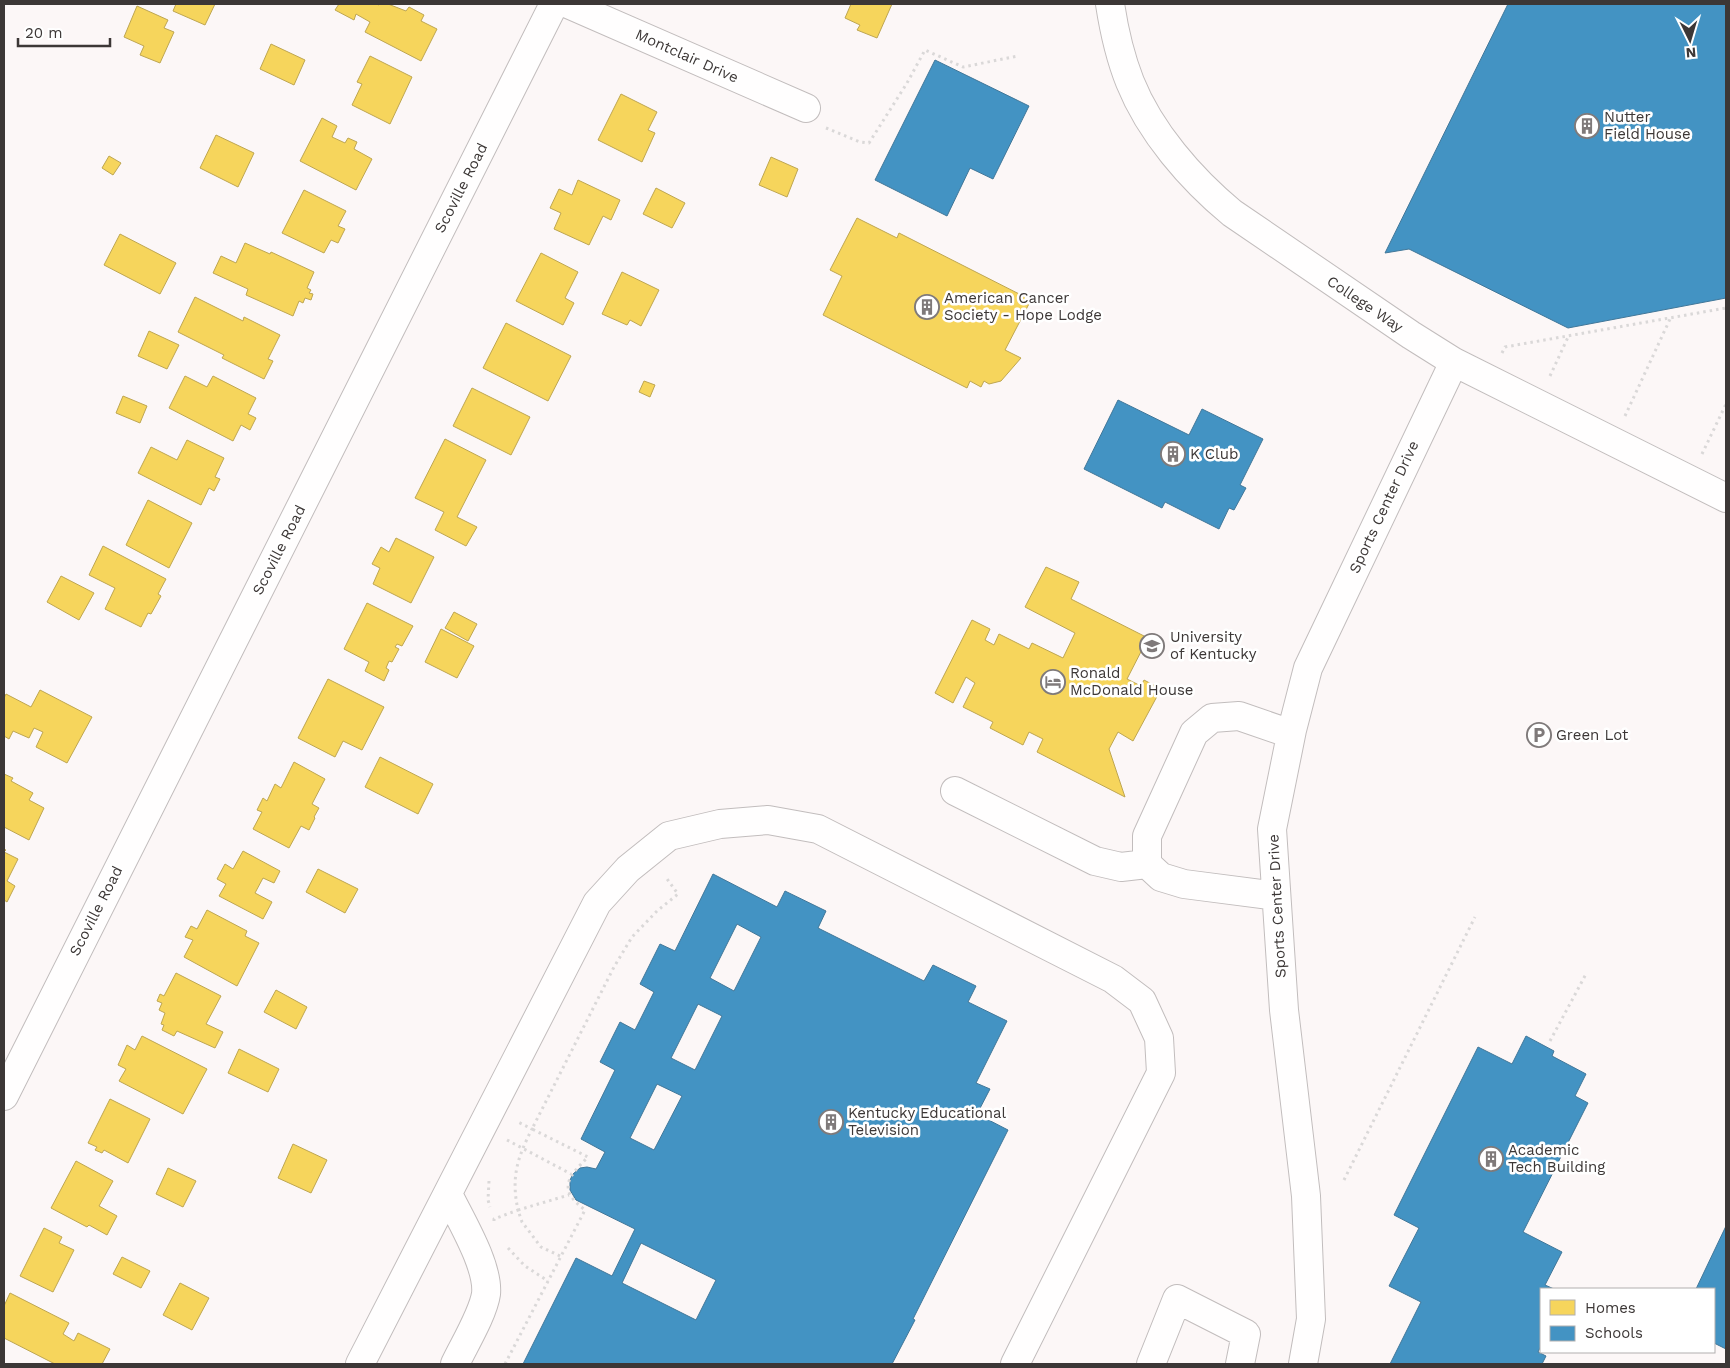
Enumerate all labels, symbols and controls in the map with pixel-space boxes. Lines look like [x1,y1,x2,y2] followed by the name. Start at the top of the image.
[18,15,110,47] scale bar
[1665,15,1715,65] north arrow
[25,24,63,42] text: 20 m
[633,25,741,87] street label: Montclair Drive
[1685,45,1697,61] text: N
[1604,108,1691,143] place label: Nutter Field House
[1574,113,1600,139] building icon: Nutter Field House
[431,140,491,236] street label: Scoville Road
[1323,272,1407,336] street label: College Way
[944,289,1102,324] place label: American Cancer Society - Hope Lodge
[914,294,940,320] building icon: American Cancer Society - Hope Lodge
[1345,438,1423,576] street label: Sports Center Drive
[1160,441,1186,467] building icon: K Club
[1190,445,1238,463] place label: K Club
[249,502,309,598] street label: Scoville Road
[1170,628,1257,663] place label: University of Kentucky
[1139,633,1165,659] school or university icon: University of Kentucky
[1070,664,1194,699] place label: Ronald McDonald House
[1040,669,1066,695] hotel icon: Ronald McDonald House
[1526,722,1552,748] parking icon: Green Lot
[1556,726,1629,744] place label: Green Lot
[1264,834,1290,978] street label: Sports Center Drive
[66,863,126,959] street label: Scoville Road
[848,1104,1007,1139] place label: Kentucky Educational Television
[818,1109,844,1135] building icon: Kentucky Educational Television
[1508,1141,1605,1176] place label: Academic Tech Building
[1478,1146,1504,1172] building icon: Academic Tech Building
[1540,1288,1715,1353] legend
[1585,1299,1636,1317] text: Homes
[1585,1324,1643,1342] text: Schools

